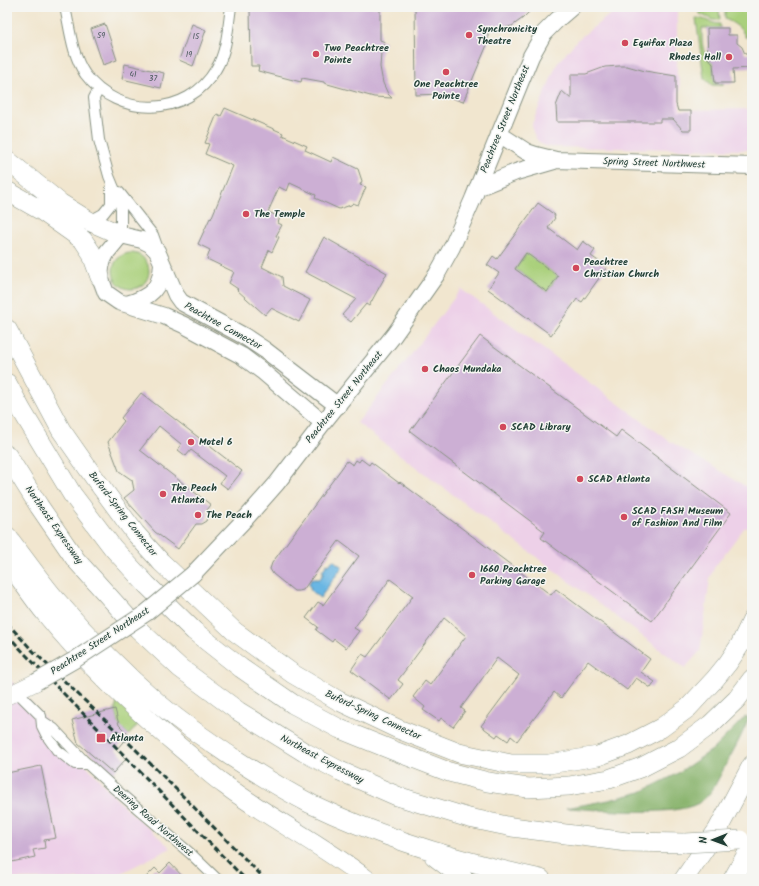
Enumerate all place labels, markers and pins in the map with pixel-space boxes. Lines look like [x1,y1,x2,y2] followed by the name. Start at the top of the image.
[477,21,538,49] place label: Synchronicity Theatre
[464,30,474,40] marker: Synchronicity Theatre
[633,35,692,51] place label: Equifax Plaza
[620,38,630,48] marker: Equifax Plaza
[324,40,389,68] place label: Two Peachtree Pointe
[311,49,321,59] marker: Two Peachtree Pointe
[669,49,721,65] place label: Rhodes Hall
[724,52,734,62] marker: Rhodes Hall
[441,67,451,77] marker: One Peachtree Pointe
[414,76,478,104] place label: One Peachtree Pointe
[254,206,305,222] place label: The Temple
[241,209,251,219] marker: The Temple
[584,254,659,282] place label: Peachtree Christian Church
[571,263,581,273] marker: Peachtree Christian Church
[433,361,501,377] place label: Chaos Mundaka
[420,364,430,374] marker: Chaos Mundaka
[511,419,572,435] place label: SCAD Library
[498,422,508,432] marker: SCAD Library
[199,434,233,450] place label: Motel 6
[186,437,196,447] marker: Motel 6
[588,471,650,487] place label: SCAD Atlanta
[575,474,585,484] marker: SCAD Atlanta
[171,480,217,508] place label: The Peach Atlanta
[158,489,168,499] marker: The Peach Atlanta
[632,503,723,531] place label: SCAD FASH Museum of Fashion And Film
[206,507,252,523] place label: The Peach
[193,510,203,520] marker: The Peach
[619,512,629,522] marker: SCAD FASH Museum of Fashion And Film
[480,561,547,589] place label: 1660 Peachtree Parking Garage
[467,570,477,580] marker: 1660 Peachtree Parking Garage
[110,730,144,746] place label: Atlanta
[95,732,107,744] marker: Atlanta

